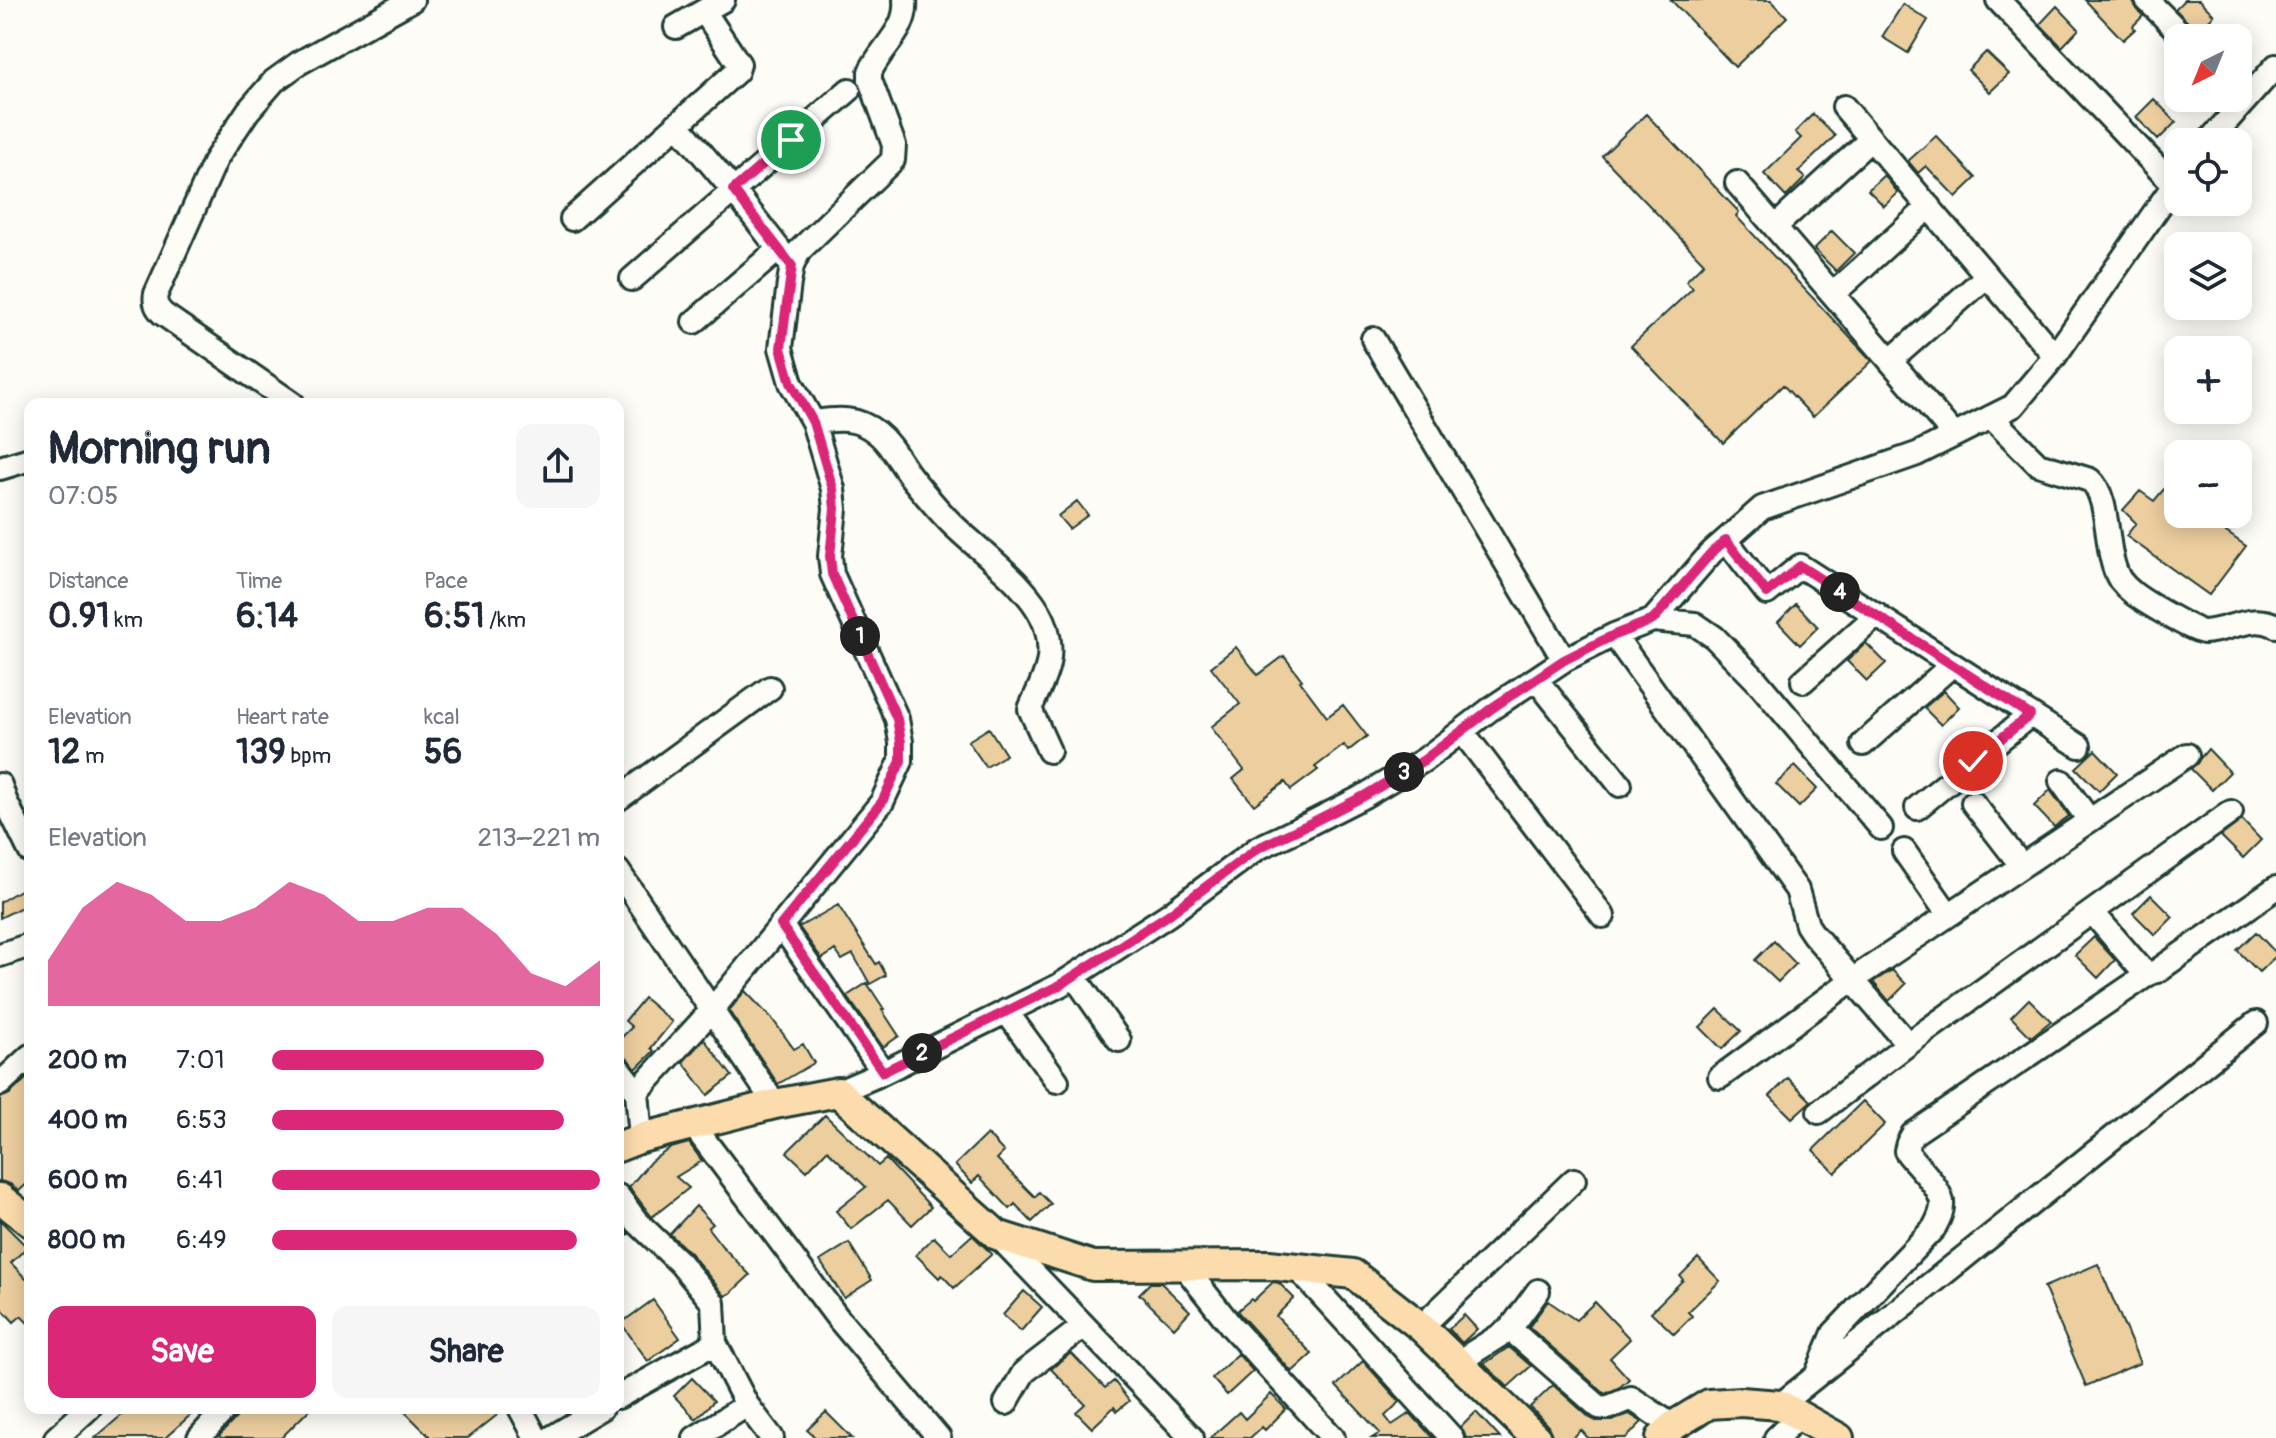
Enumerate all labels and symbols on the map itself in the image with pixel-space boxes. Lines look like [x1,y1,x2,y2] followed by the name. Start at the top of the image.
[2164,24,2252,112] north arrow
[757,106,825,174] pin
[1820,572,1860,612] pin: 4
[840,616,880,656] pin: 1
[1939,727,2007,795] pin
[1384,752,1424,792] pin: 3
[902,1033,942,1073] pin: 2

